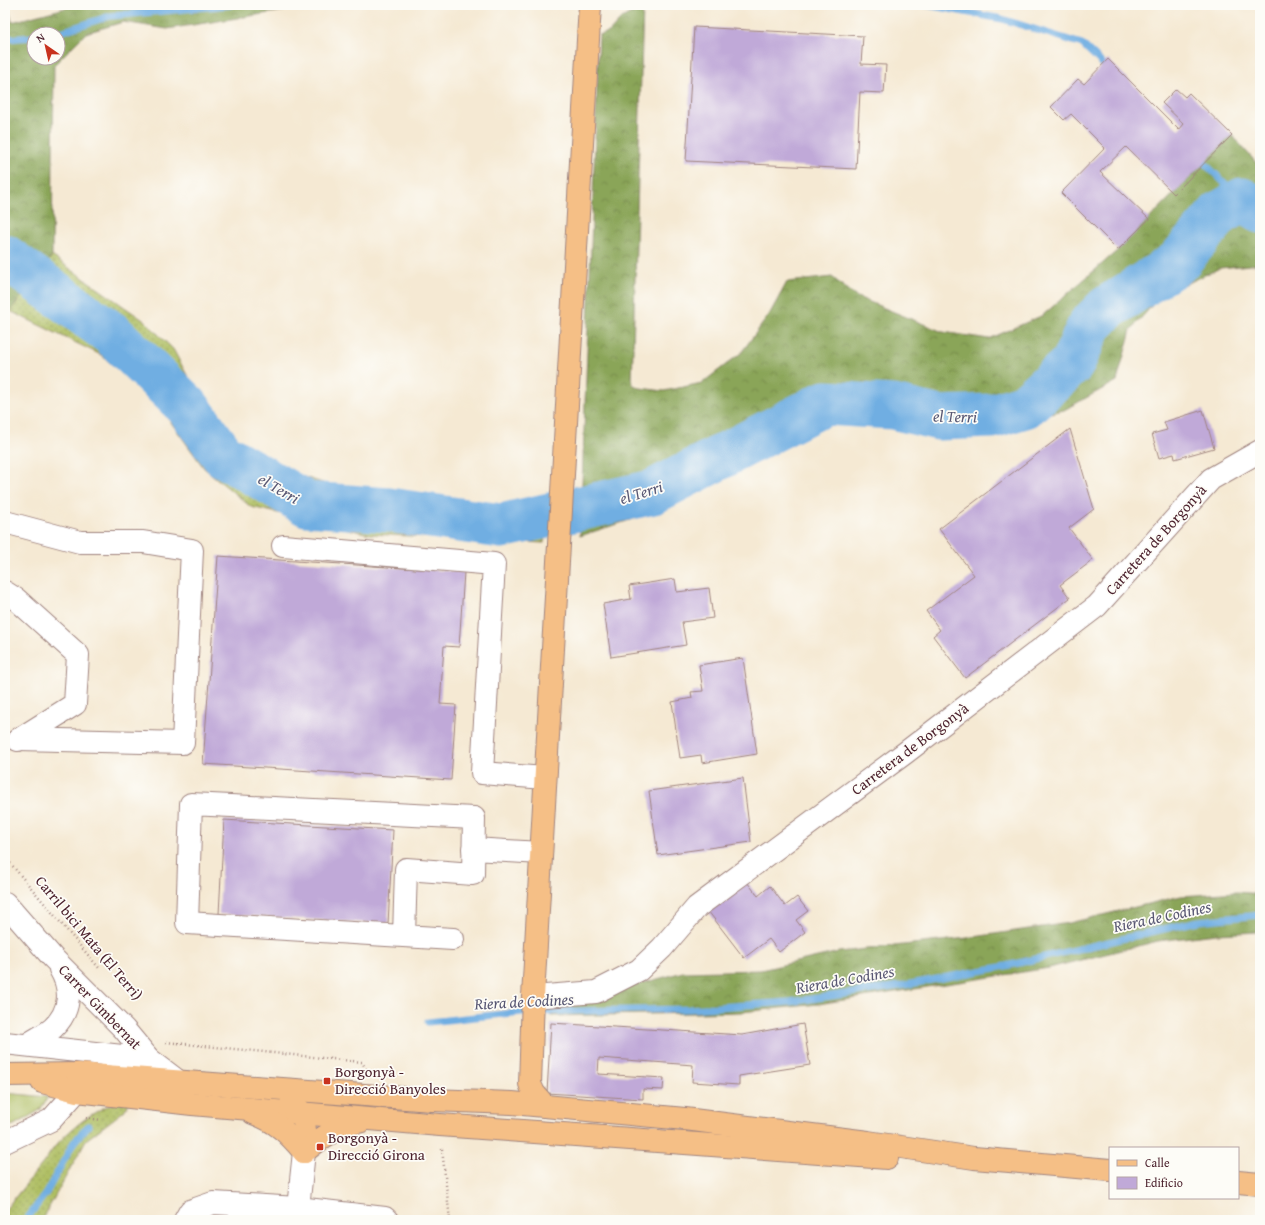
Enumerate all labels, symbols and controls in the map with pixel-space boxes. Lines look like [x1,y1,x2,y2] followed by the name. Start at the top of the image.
[26,26,66,66] north arrow
[33,29,48,46] text: N
[933,404,977,428] water label: el Terri
[254,467,304,509] water label: el Terri
[616,474,666,510] water label: el Terri
[1100,480,1211,599] street label: Carretera de Borgonyà
[847,697,973,800] street label: Carretera de Borgonyà
[31,871,148,1004] street label: Carril bici Mata (El Terri)
[1110,894,1213,938] water label: Riera de Codines
[54,959,147,1054] street label: Carrer Gimbernat
[793,959,896,1000] water label: Riera de Codines
[473,986,575,1016] water label: Riera de Codines
[335,1061,446,1099] place label: Borgonyà - Direcció Banyoles
[322,1076,332,1086] marker: Borgonyà - Direcció Banyoles
[328,1127,425,1165] place label: Borgonyà - Direcció Girona
[315,1142,325,1152] marker: Borgonyà - Direcció Girona
[1109,1147,1239,1199] legend
[1145,1154,1170,1171] text: Calle
[1145,1174,1183,1191] text: Edificio

